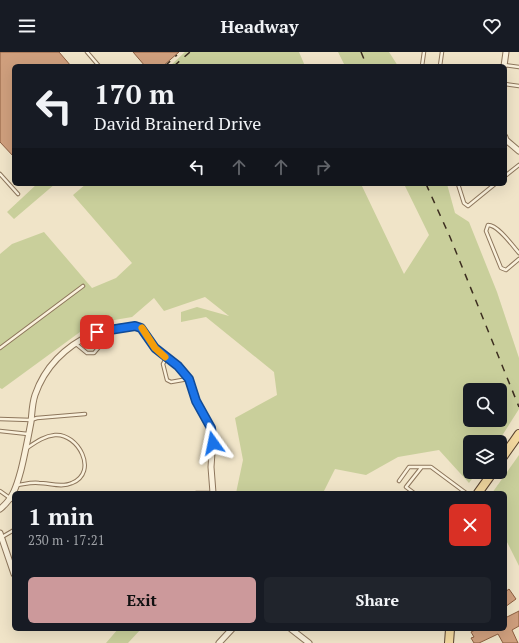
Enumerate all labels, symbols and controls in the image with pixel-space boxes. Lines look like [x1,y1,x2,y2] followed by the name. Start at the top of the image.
[221,14,298,38] text: Headway
[16,15,38,37] icon: menu
[481,15,503,37] icon: heart
[94,75,175,112] text: 170 m
[28,80,80,132] icon: left
[94,111,261,135] text: David Brainerd Drive
[186,156,208,178] icon: left
[228,156,250,178] icon: ahead
[270,156,292,178] icon: ahead
[312,156,334,178] icon: right
[80,315,114,349] pin
[86,321,108,343] icon: arrive
[463,383,507,479] map controls
[463,383,507,427] button: search
[192,422,234,464] position arrow
[463,435,507,479] button: layers
[28,500,94,532] text: 1 min
[449,504,491,546] button: close
[28,531,105,549] text: 230 m · 17:21
[28,577,256,623] button: Exit
[264,577,491,623] button: Share

